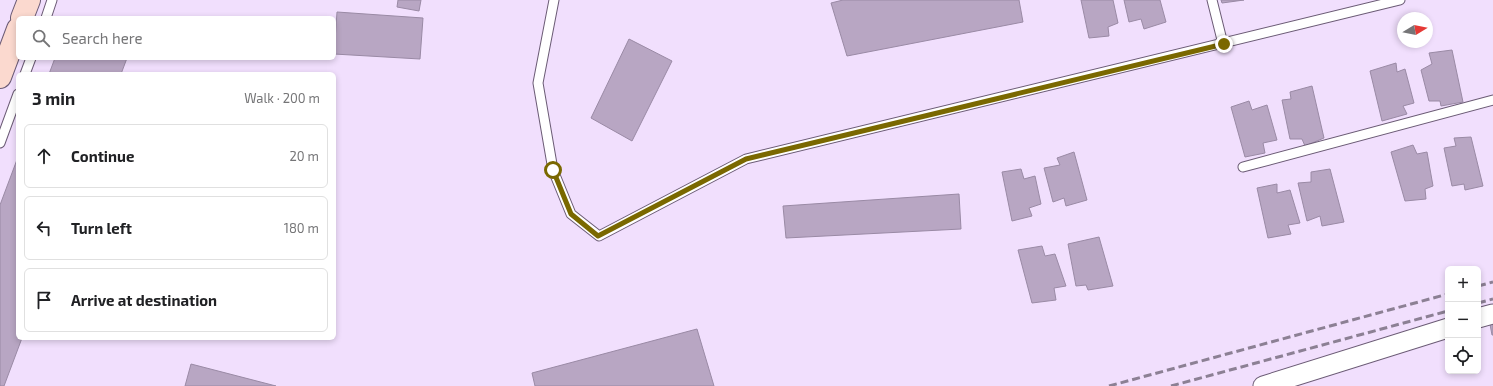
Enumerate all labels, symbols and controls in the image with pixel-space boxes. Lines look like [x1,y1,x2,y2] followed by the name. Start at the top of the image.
[1397,12,1433,48] north arrow
[16,16,336,60] search box
[30,27,52,49] icon: search
[62,29,143,47] text: Search here
[1215,35,1233,53] route end
[32,88,75,108] text: 3 min
[244,90,320,106] text: Walk · 200 m
[33,145,55,167] icon: ahead
[71,147,134,165] text: Continue
[290,148,319,164] text: 20 m
[544,161,562,179] route start
[33,217,55,239] icon: left
[71,219,132,237] text: Turn left
[284,220,319,236] text: 180 m
[1445,266,1481,374] map controls
[1445,266,1481,302] button: +
[33,289,55,311] icon: arrive
[71,291,217,309] text: Arrive at destination
[1445,302,1481,338] button: −
[1445,338,1481,374] button: locate

